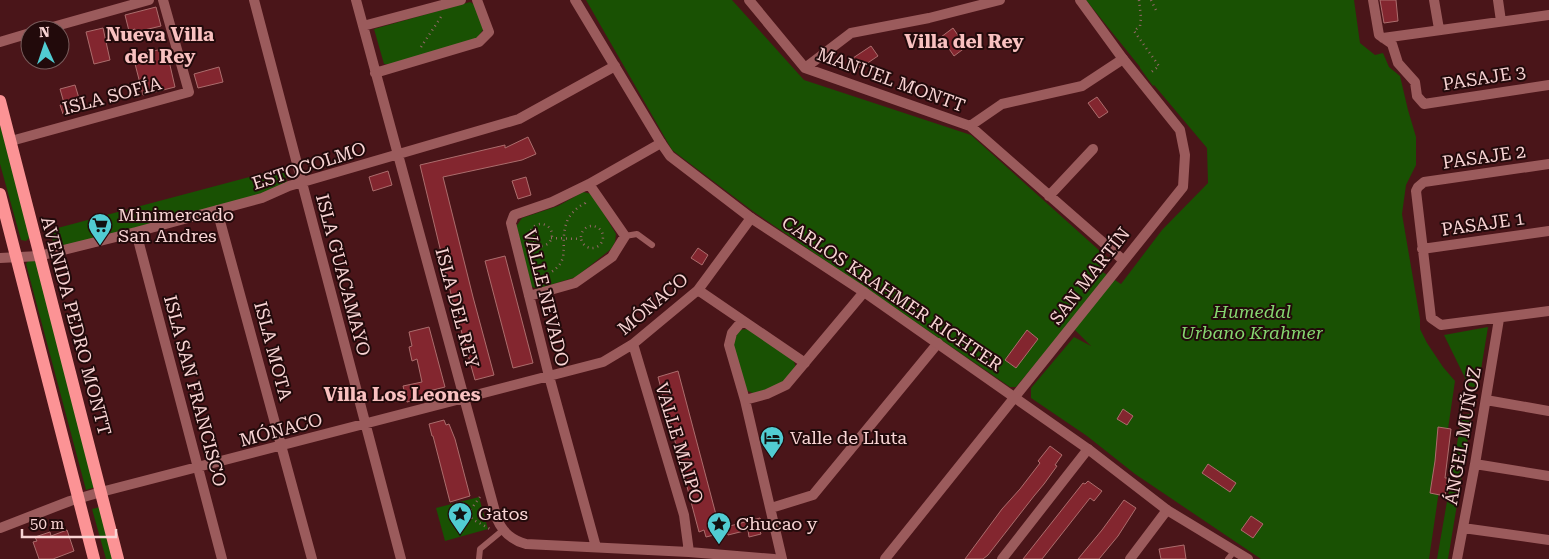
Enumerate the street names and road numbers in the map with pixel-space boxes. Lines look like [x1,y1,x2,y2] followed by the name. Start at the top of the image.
[814,43,968,116] street label: MANUEL MONTT
[1441,61,1527,94] street label: PASAJE 3
[60,72,164,119] street label: ISLA SOFÍA
[249,137,368,194] street label: ESTOCOLMO
[1441,140,1527,173] street label: PASAJE 2
[312,192,375,358] street label: ISLA GUACAMAYO
[1440,207,1526,240] street label: PASAJE 1
[778,212,1007,376] street label: CARLOS KRAHMER RICHTER
[37,214,116,438] street label: AVENIDA PEDRO MONTT
[1045,223,1134,329] street label: SAN MARTÍN
[519,227,574,369] street label: VALLE NEVADO
[431,245,484,371] street label: ISLA DEL REY
[613,268,692,339] street label: MÓNACO
[160,293,231,489] street label: ISLA SAN FRANCISCO
[250,299,297,403] street label: ISLA MOTA
[1440,365,1485,506] street label: ÁNGEL MUÑOZ
[651,380,708,506] street label: VALLE MAIPO
[237,408,325,451] street label: MÓNACO

